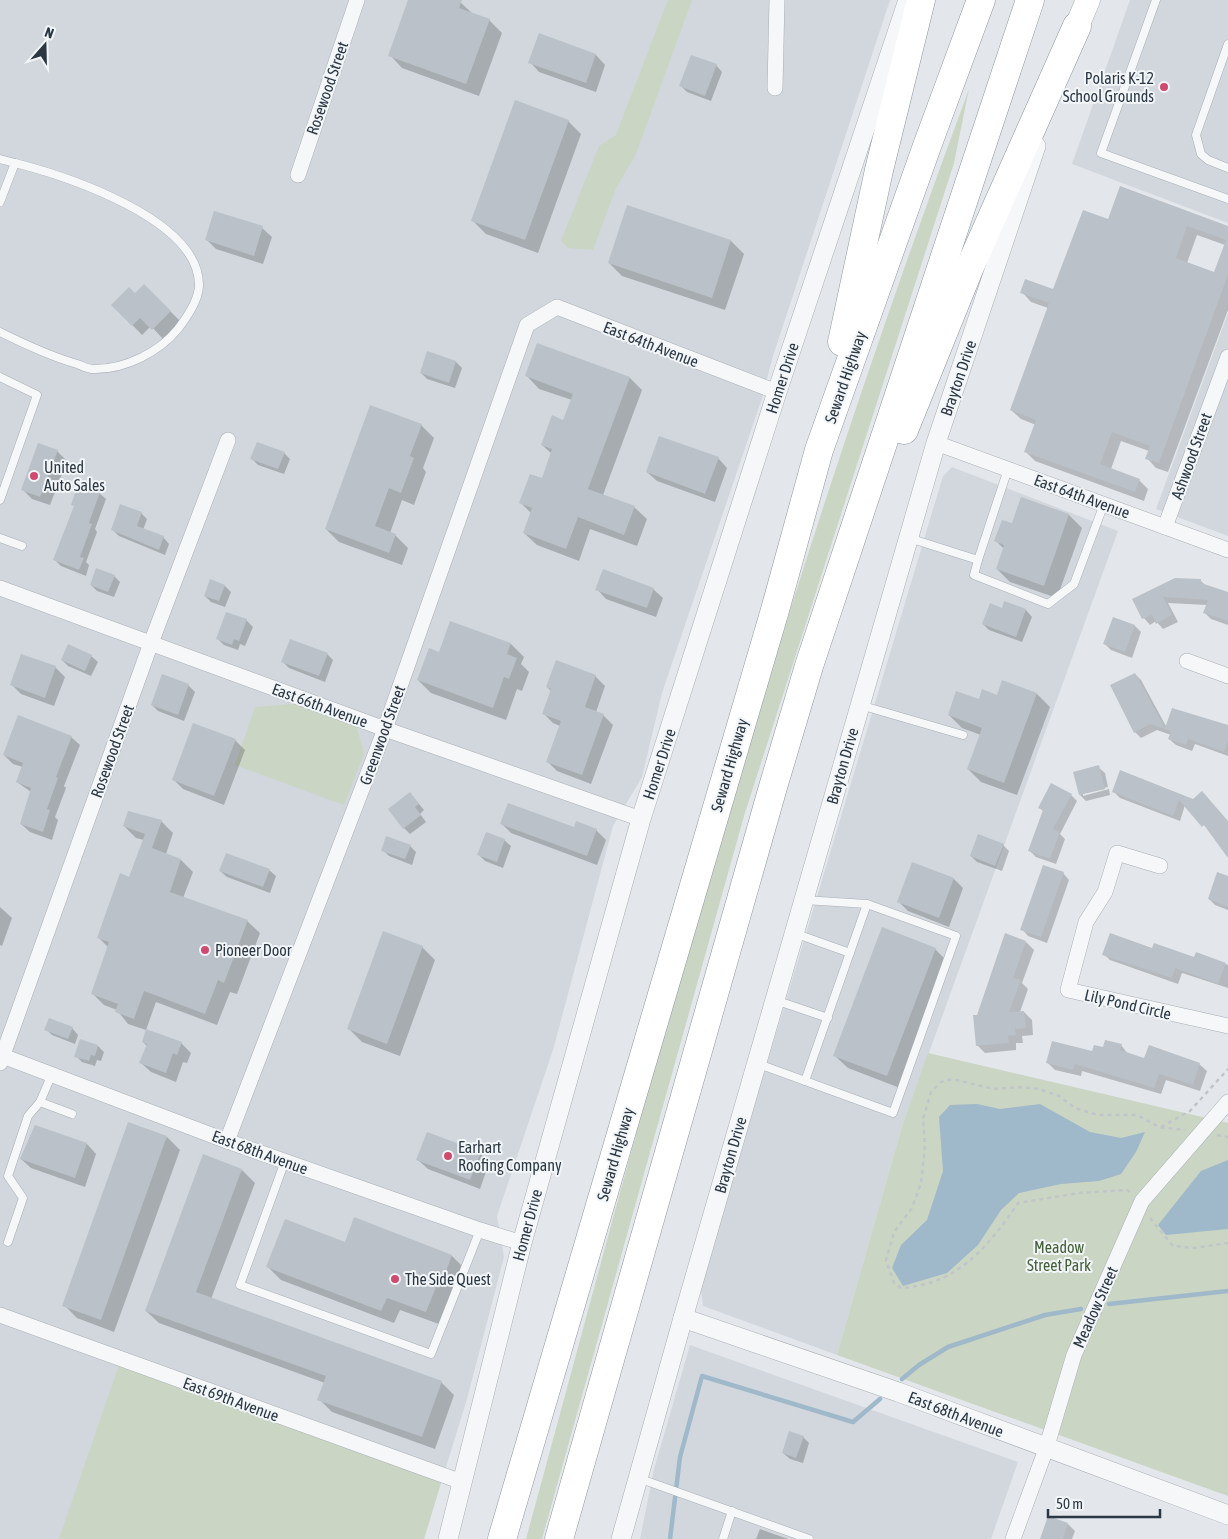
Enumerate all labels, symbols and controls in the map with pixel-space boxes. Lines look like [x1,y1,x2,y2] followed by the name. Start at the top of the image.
[20,20,70,70] north arrow
[43,24,56,42] text: N
[303,39,352,137] street label: Rosewood Street
[1063,69,1154,105] place label: Polaris K-12 School Grounds
[1158,81,1170,93] marker: Polaris K-12 School Grounds
[601,318,701,370] street label: East 64th Avenue
[821,328,870,426] street label: Seward Highway
[937,338,980,419] street label: Brayton Drive
[762,340,802,416] street label: Homer Drive
[1167,410,1215,502] street label: Ashwood Street
[44,458,105,494] place label: United Auto Sales
[28,470,40,482] marker: United Auto Sales
[1032,470,1132,522] street label: East 64th Avenue
[270,679,370,731] street label: East 66th Avenue
[356,682,408,787] street label: Greenwood Street
[87,702,137,800] street label: Rosewood Street
[707,716,752,814] street label: Seward Highway
[639,726,679,802] street label: Homer Drive
[822,726,863,807] street label: Brayton Drive
[215,941,292,959] place label: Pioneer Door
[199,944,211,956] marker: Pioneer Door
[1083,985,1173,1024] street label: Lily Pond Circle
[593,1105,638,1203] street label: Seward Highway
[710,1115,751,1196] street label: Brayton Drive
[210,1126,310,1178] street label: East 68th Avenue
[458,1138,562,1175] place label: Earhart Roofing Company
[442,1150,454,1162] marker: Earhart Roofing Company
[509,1187,545,1263] street label: Homer Drive
[1027,1238,1091,1274] park label: Meadow Street Park
[1069,1263,1121,1350] street label: Meadow Street
[405,1270,491,1288] place label: The Side Quest
[389,1273,401,1285] marker: The Side Quest
[181,1373,281,1425] street label: East 69th Avenue
[906,1388,1006,1440] street label: East 68th Avenue
[1048,1486,1160,1518] scale bar
[1056,1495,1083,1512] text: 50 m

